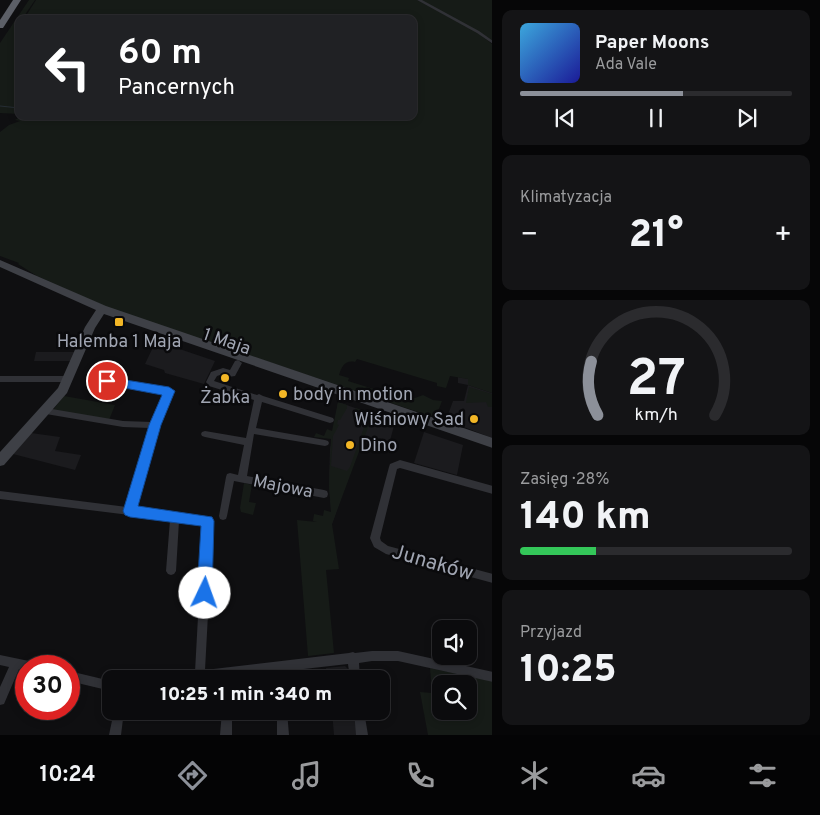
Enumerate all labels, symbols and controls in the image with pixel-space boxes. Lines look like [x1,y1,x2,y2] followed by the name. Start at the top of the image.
[595,31,709,55] text: Paper Moons
[118,32,202,76] text: 60 m
[35,35,100,100] icon: left
[595,55,657,75] text: Ada Vale
[118,75,235,102] text: Pancernych
[551,104,579,132] icon: previous
[642,104,670,132] icon: pause
[733,104,761,132] icon: next
[520,188,612,208] text: Klimatyzacja
[629,212,683,261] text: 21°
[520,218,538,254] text: −
[774,218,792,254] text: +
[113,316,125,328] marker: Halemba 1 Maja
[200,324,253,361] street label: 1 Maja
[57,331,181,354] place label: Halemba 1 Maja
[626,348,686,414] text: 27
[86,360,128,402] pin
[93,367,121,395] icon: arrive
[219,372,231,384] marker: Żabka
[293,384,413,407] place label: body in motion
[200,385,250,410] place label: Żabka
[277,388,289,400] marker: body in motion
[634,404,678,427] text: km/h
[354,409,464,432] place label: Wiśniowy Sad
[468,413,480,425] marker: Wiśniowy Sad
[360,435,397,458] place label: Dino
[344,439,356,451] marker: Dino
[251,470,315,505] street label: Majowa
[520,470,609,490] text: Zasięg · 28%
[520,494,651,543] text: 140 km
[389,539,477,588] street label: Junaków
[178,566,230,618] position arrow
[432,620,477,720] map controls
[432,620,477,665] button: sound
[520,623,582,643] text: Przyjazd
[520,647,617,696] text: 10:25
[15,655,80,720] speed limit sign: 30
[432,675,477,720] button: search
[160,683,332,707] text: 10:25 · 1 min · 340 m
[175,758,210,793] icon: directions
[289,758,324,793] icon: music
[403,758,438,793] icon: phone
[517,758,552,793] icon: climate
[631,758,666,793] icon: car
[745,758,780,793] icon: filters
[40,762,96,789] text: 10:24

